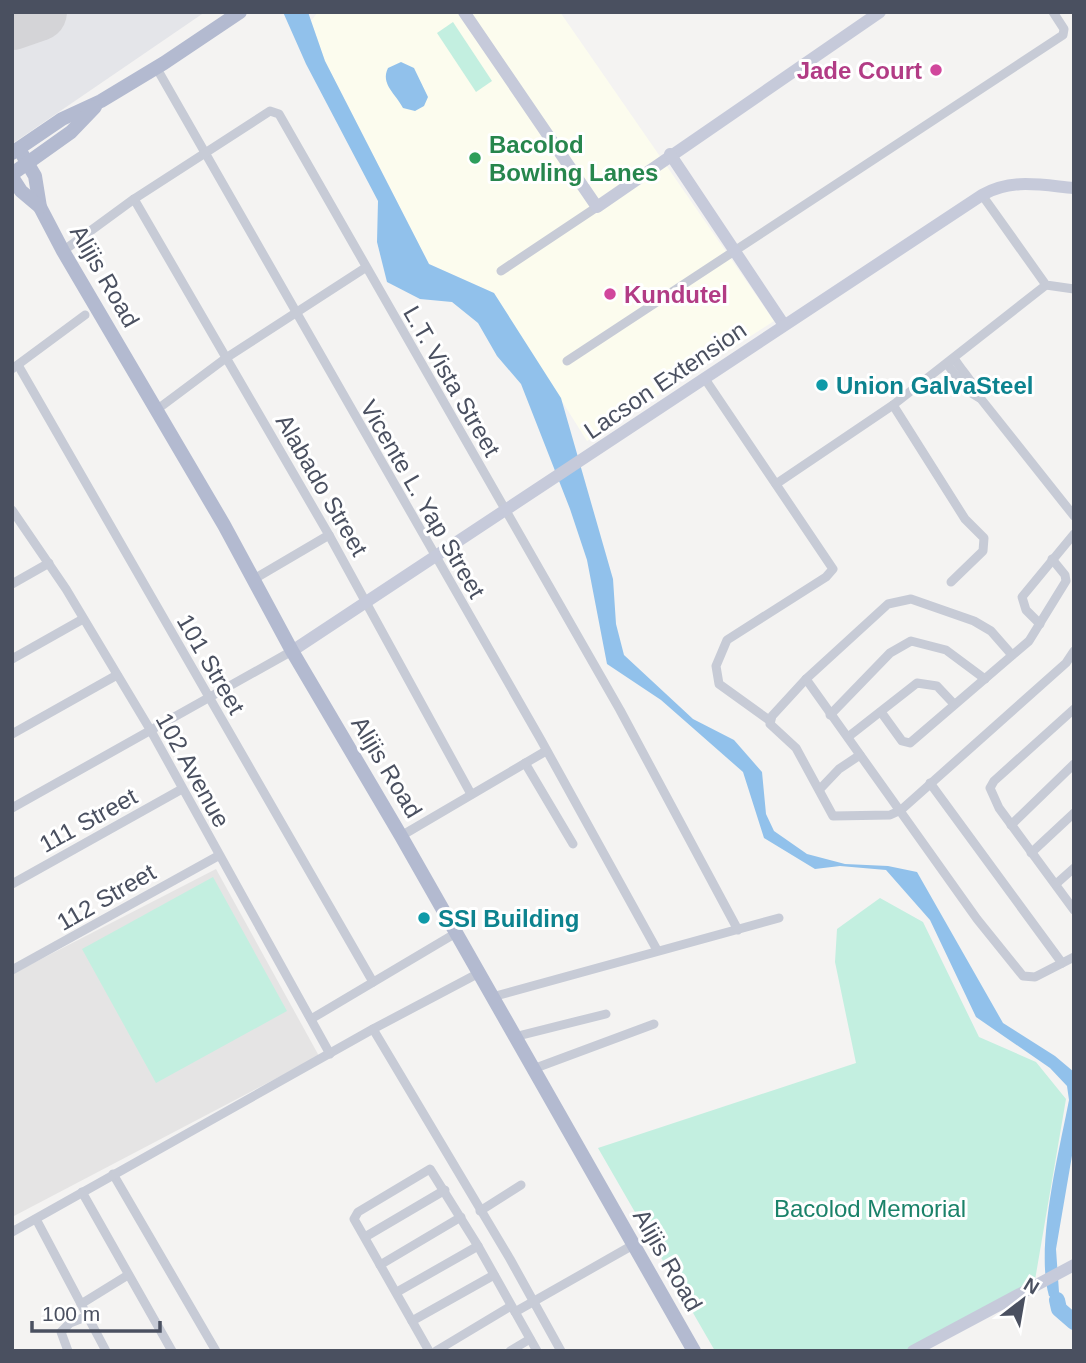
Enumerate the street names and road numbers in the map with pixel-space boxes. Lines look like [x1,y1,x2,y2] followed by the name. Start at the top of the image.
[65,220,145,332] street label: Alijis Road
[398,301,506,461] street label: L.T. Vista Street
[579,316,751,444] street label: Lacson Extension
[355,395,491,603] street label: Vicente L. Yap Street
[271,409,374,561] street label: Alabado Street
[172,609,251,719] street label: 101 Street
[151,708,235,832] street label: 102 Avenue
[346,711,428,823] street label: Alijis Road
[35,782,142,858] street label: 111 Street
[52,858,160,936] street label: 112 Street
[628,1204,708,1316] street label: Alijis Road

